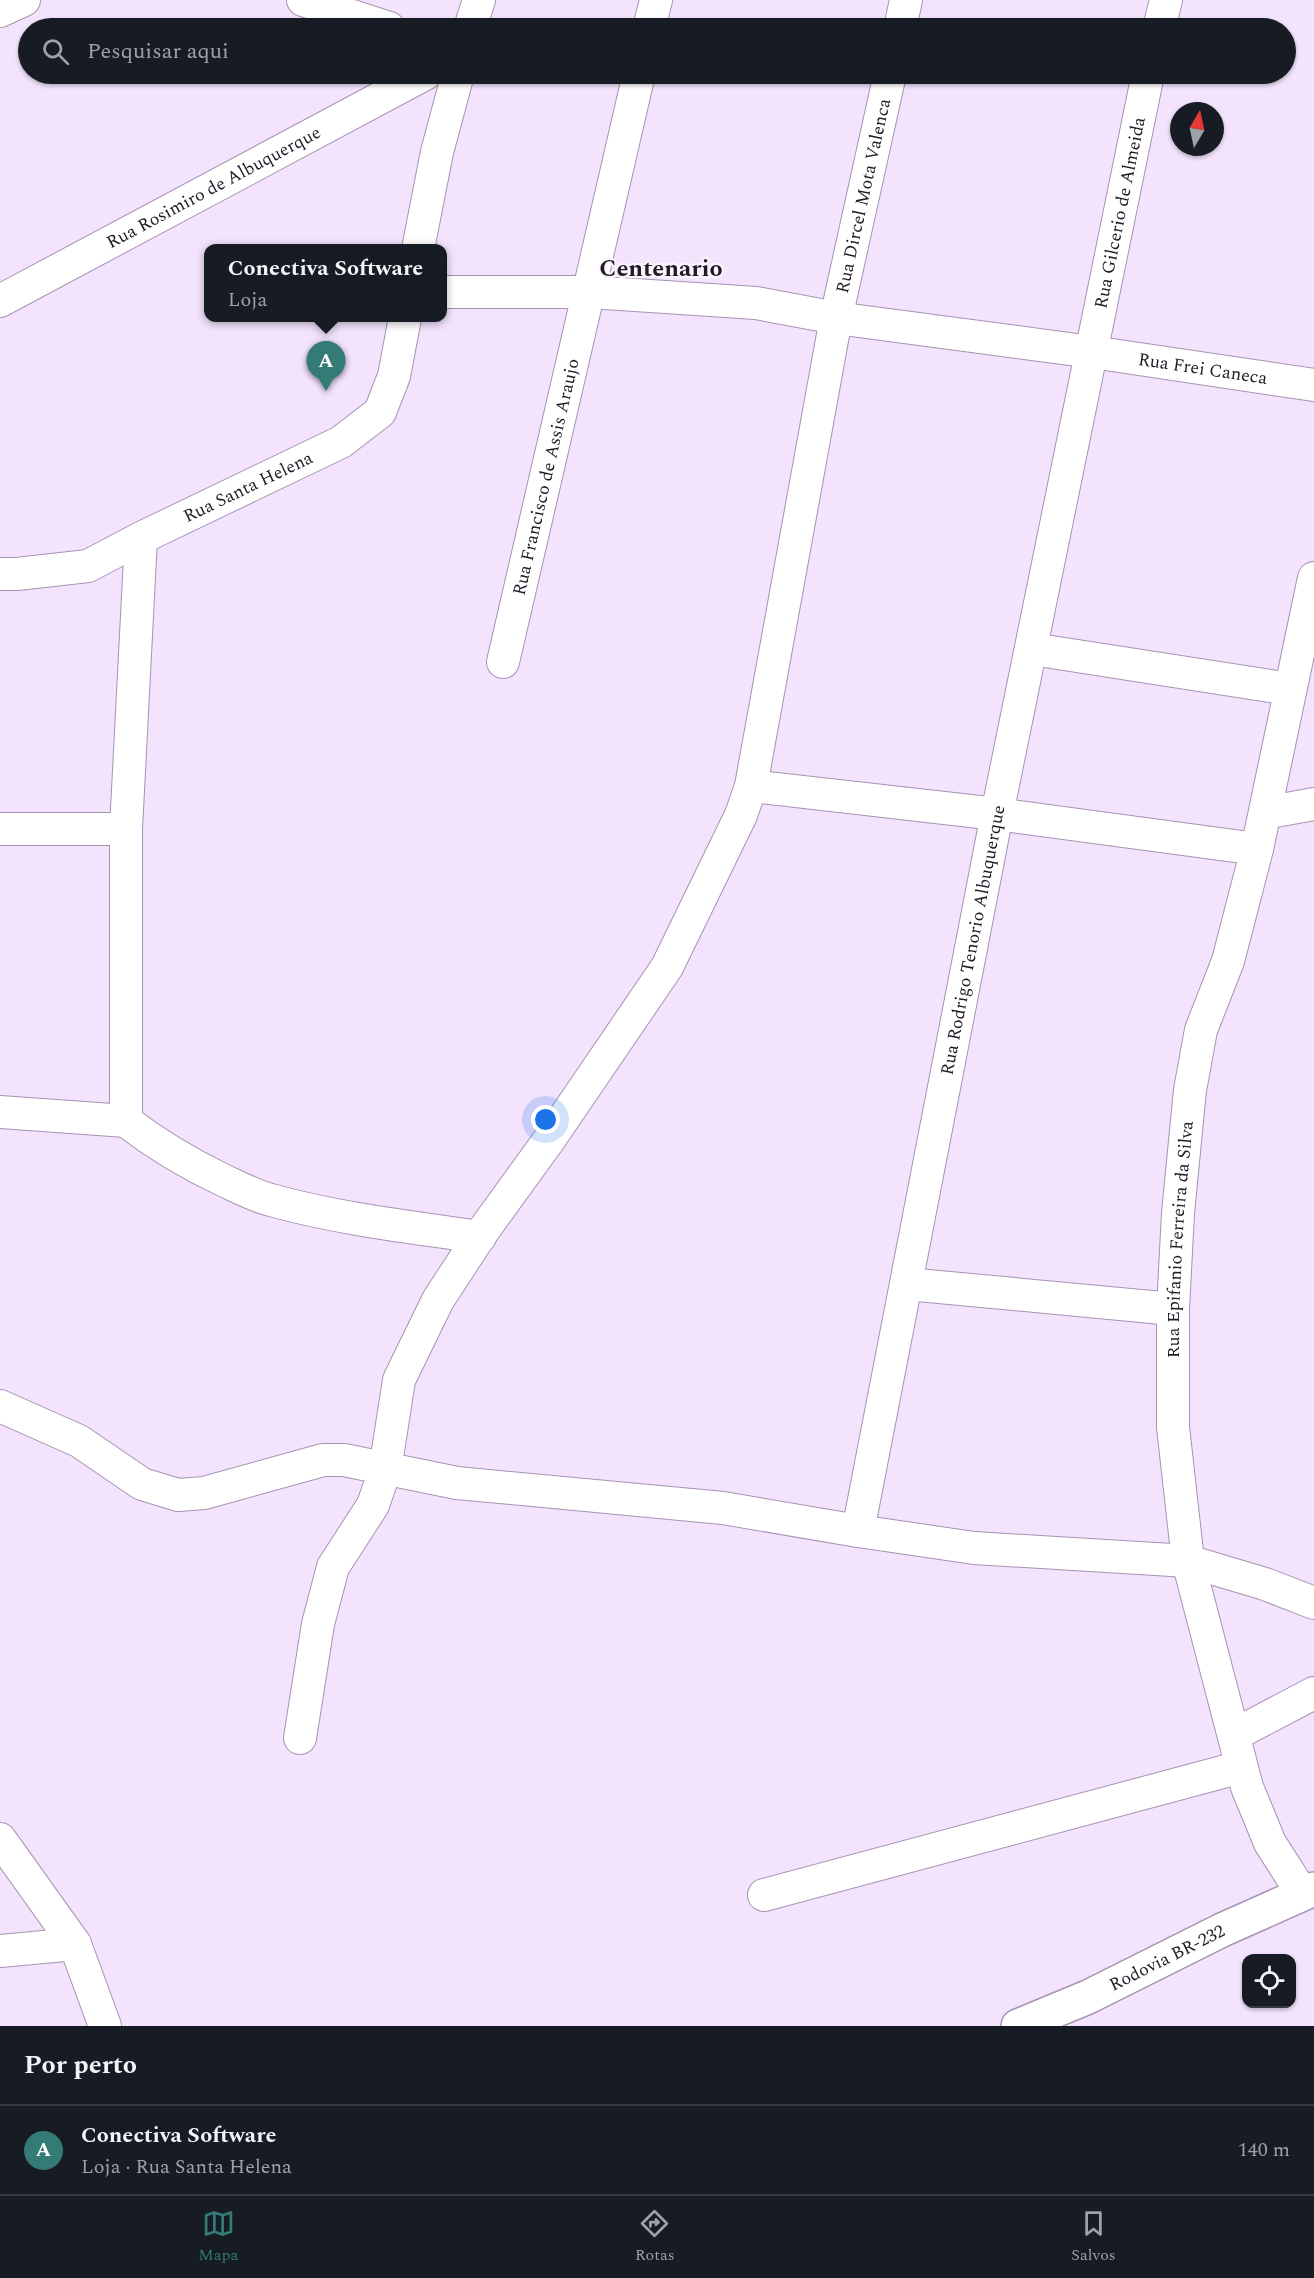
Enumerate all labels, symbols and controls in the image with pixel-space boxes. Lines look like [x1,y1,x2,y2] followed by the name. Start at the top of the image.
[18,18,1296,84] search box
[39,35,72,68] icon: search
[87,35,229,68] text: Pesquisar aqui
[828,96,898,296] street label: Rua Dircel Mota Valenca
[1170,102,1224,156] north arrow
[1087,114,1152,311] street label: Rua Gilcerio de Almeida
[101,119,326,255] street label: Rua Rosimiro de Albuquerque
[204,244,447,322] popup
[599,251,723,287] district label: Centenario
[228,252,423,285] text: Conectiva Software
[228,285,267,315] text: Loja
[306,342,346,391] pin: A
[1136,346,1269,391] street label: Rua Frei Caneca
[505,356,586,598] street label: Rua Francisco de Assis Araujo
[179,444,317,529] street label: Rua Santa Helena
[933,802,1012,1077] street label: Rua Rodrigo Tenorio Albuquerque
[531,1105,560,1134] your location
[1159,1119,1200,1358] street label: Rua Epifanio Ferreira da Silva
[1104,1917,1229,1998] street label: Rodovia BR-232
[1242,1954,1296,2008] map controls
[1242,1954,1296,2008] button: locate
[24,2045,137,2085] text: Por perto
[81,2119,276,2152] text: Conectiva Software
[36,2135,51,2165] text: A
[1238,2135,1290,2165] text: 140 m
[81,2152,292,2182] text: Loja · Rua Santa Helena
[198,2207,238,2267] tab: Mapa
[635,2207,675,2267] tab: Rotas
[1071,2207,1116,2267] tab: Salvos

